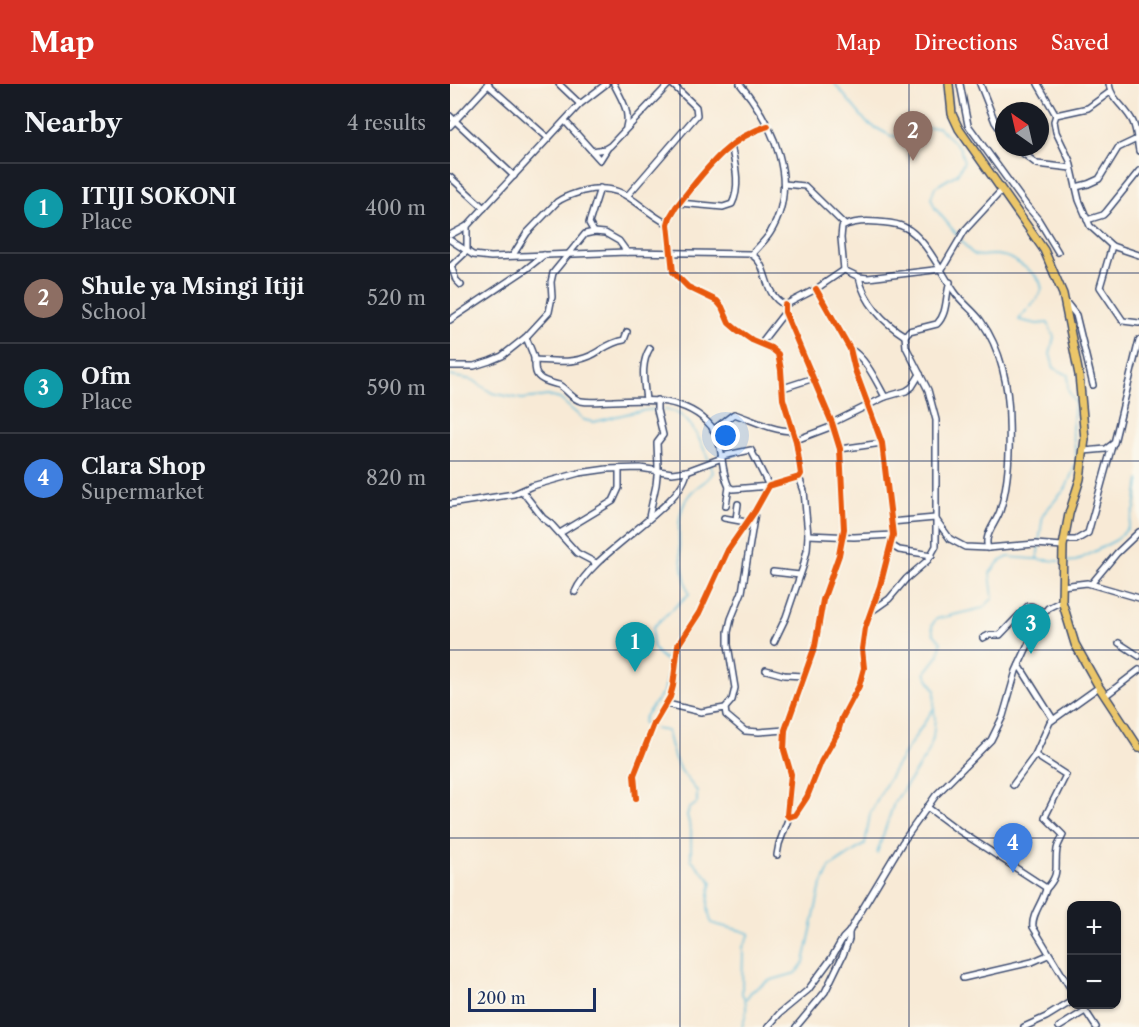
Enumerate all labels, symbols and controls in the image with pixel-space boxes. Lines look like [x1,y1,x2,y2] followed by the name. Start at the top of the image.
[30,25,94,59] text: Map
[836,30,881,55] text: Map
[914,30,1018,55] text: Directions
[1051,30,1109,55] text: Saved
[995,102,1049,156] north arrow
[24,107,122,139] text: Nearby
[347,111,426,135] text: 4 results
[894,112,932,161] pin: 2
[81,183,236,210] text: ITIJI SOKONI
[39,196,48,220] text: 1
[365,196,426,220] text: 400 m
[81,210,132,234] text: Place
[81,273,304,300] text: Shule ya Msingi Itiji
[38,286,49,310] text: 2
[367,286,426,310] text: 520 m
[81,300,146,324] text: School
[81,363,131,390] text: Ofm
[38,376,49,400] text: 3
[367,376,426,400] text: 590 m
[81,390,132,414] text: Place
[711,421,740,450] your location
[81,453,206,480] text: Clara Shop
[38,466,49,490] text: 4
[366,466,426,490] text: 820 m
[81,480,204,504] text: Supermarket
[1012,604,1050,654] pin: 3
[616,622,654,672] pin: 1
[994,824,1032,873] pin: 4
[1067,901,1121,1009] map controls
[1067,901,1121,955] button: +
[1067,955,1121,1009] button: −
[468,985,596,1012] scale bar
[477,988,526,1008] text: 200 m

